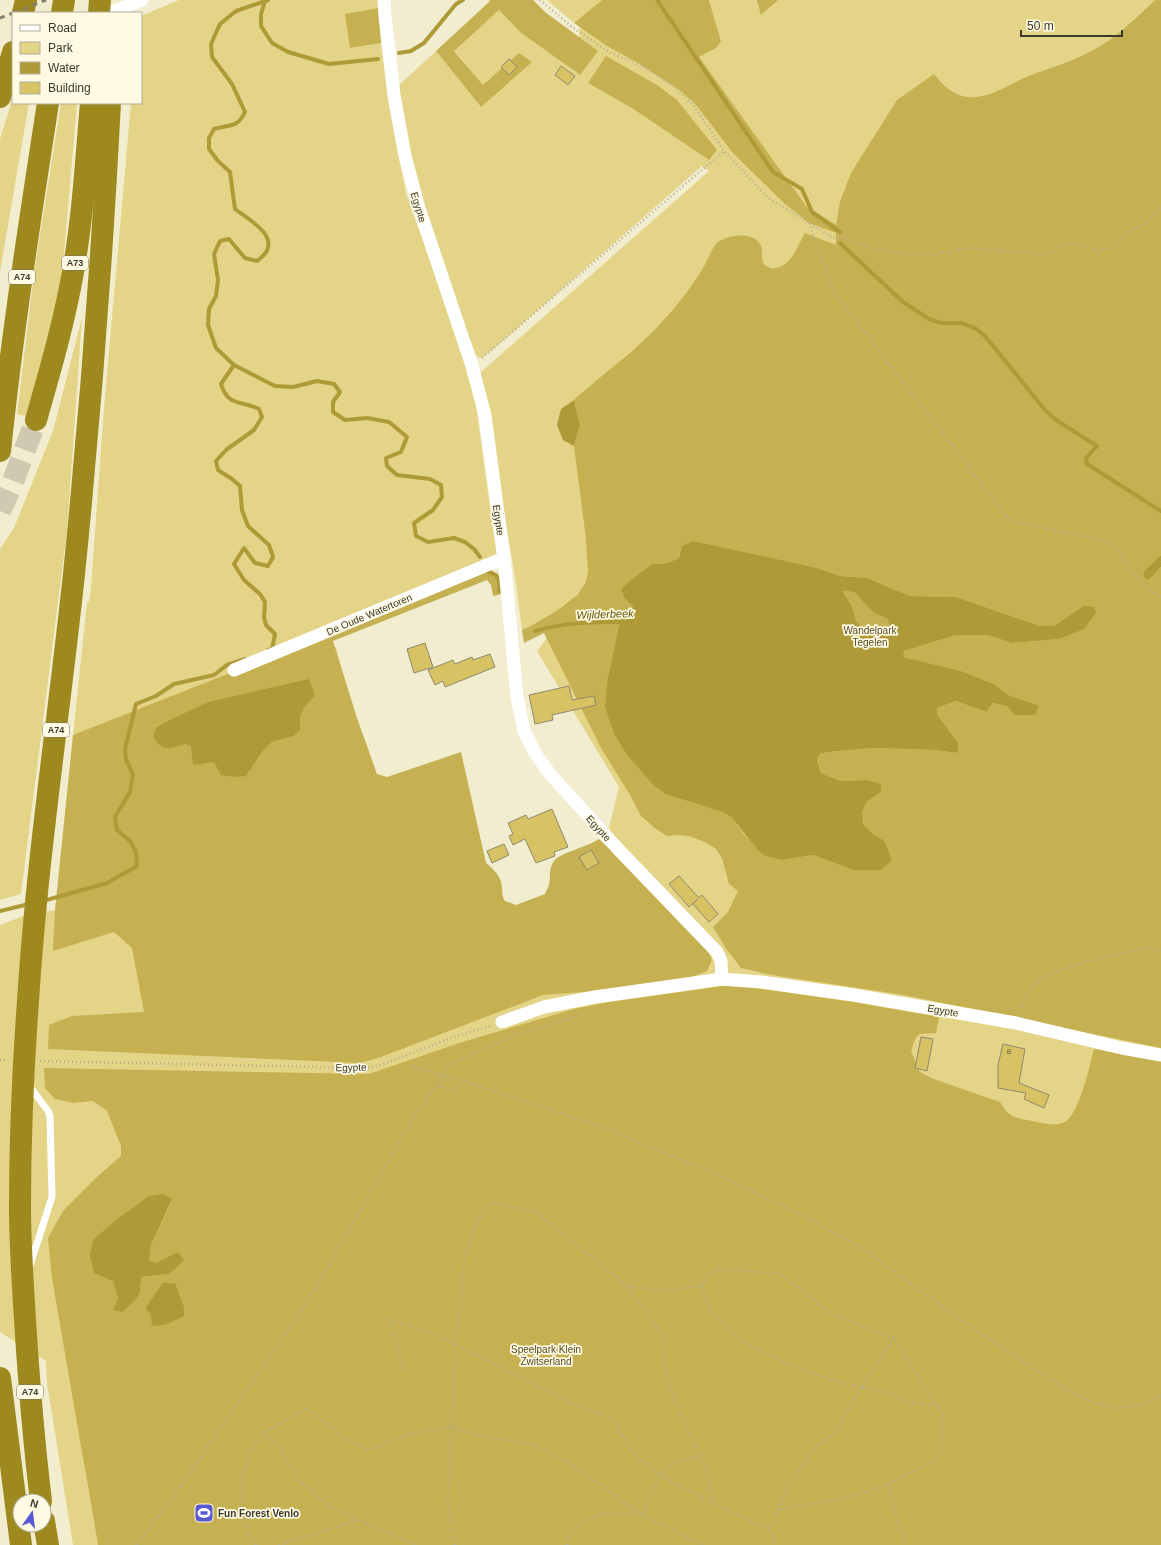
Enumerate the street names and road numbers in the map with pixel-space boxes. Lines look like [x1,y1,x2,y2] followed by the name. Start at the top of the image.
[409,191,428,224] street label: Egypte
[62,256,88,270] road number: A73
[9,270,35,284] road number: A74
[491,504,506,537] street label: Egypte
[325,591,414,637] street label: De Oude Watertoren
[43,723,69,737] road number: A74
[584,813,613,844] street label: Egypte
[927,1002,960,1019] street label: Egypte
[335,1062,367,1073] street label: Egypte
[17,1385,43,1399] road number: A74

